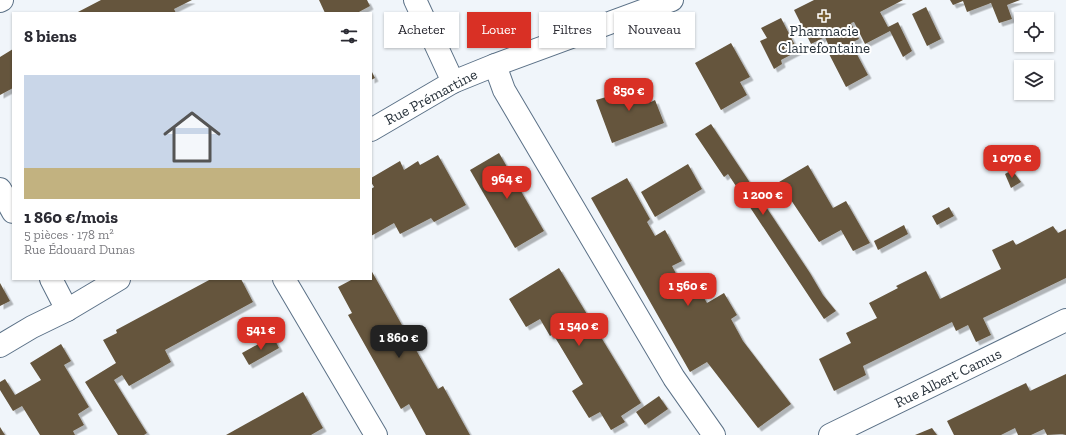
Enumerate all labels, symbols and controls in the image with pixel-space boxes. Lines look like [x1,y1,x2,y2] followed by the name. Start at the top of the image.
[819,11,829,21] marker: Pharmacie Clairefontaine
[384,12,459,48] chip: Acheter
[467,12,531,48] chip: Louer
[539,12,606,48] chip: Filtres
[614,12,695,48] chip: Nouveau
[1014,12,1054,100] map controls
[1014,12,1054,52] button: locate
[778,22,870,57] place label: Pharmacie Clairefontaine
[338,25,360,47] icon: filters
[24,26,77,46] text: 8 biens
[1014,60,1054,100] button: layers
[382,65,480,129] street label: Rue Prémartine
[601,78,657,112] pin: 850 €
[613,83,645,98] text: 850 €
[156,101,228,173] icon: home
[975,145,1049,179] pin: 1 070 €
[992,150,1032,165] text: 1 070 €
[479,166,535,200] pin: 964 €
[491,171,523,186] text: 964 €
[726,182,800,216] pin: 1 200 €
[743,187,783,202] text: 1 200 €
[24,207,118,227] text: 1 860 €/mois
[24,227,114,242] text: 5 pièces · 178 m²
[24,242,135,257] text: Rue Édouard Dunas
[651,273,725,307] pin: 1 560 €
[668,278,708,293] text: 1 560 €
[542,313,616,347] pin: 1 540 €
[233,317,289,351] pin: 541 €
[559,318,599,333] text: 1 540 €
[246,322,276,337] text: 541 €
[362,325,436,359] pin: 1 860 €
[379,330,419,345] text: 1 860 €
[892,344,1004,412] street label: Rue Albert Camus

